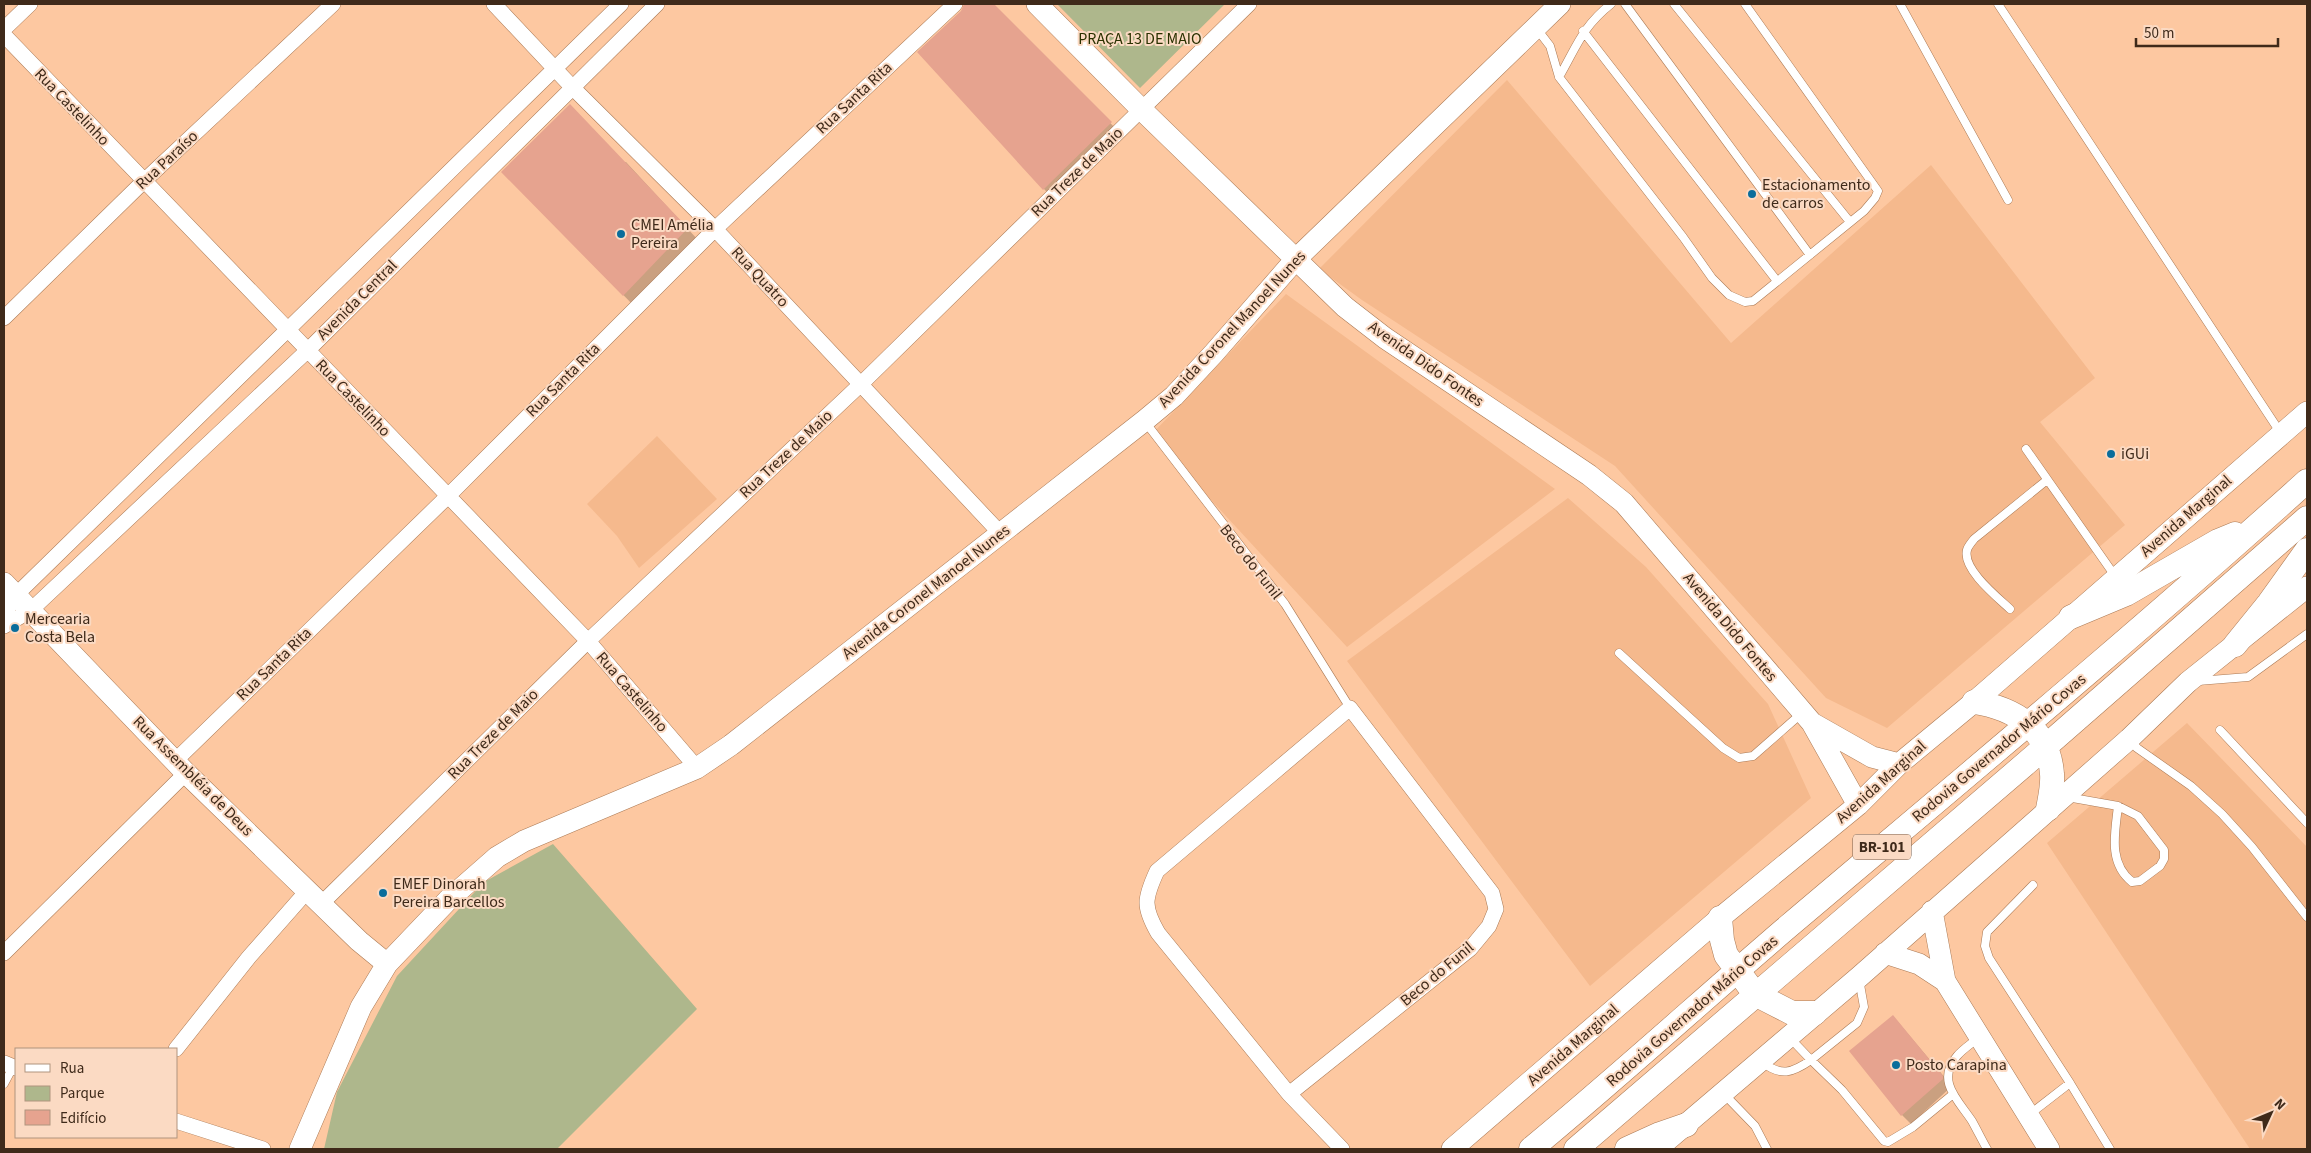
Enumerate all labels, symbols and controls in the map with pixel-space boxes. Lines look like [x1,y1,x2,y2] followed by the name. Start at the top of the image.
[2136,15,2278,47] scale bar
[2144,23,2174,44] text: 50 m
[1078,28,1202,50] park label: PRAÇA 13 DE MAIO
[811,57,897,139] street label: Rua Santa Rita
[29,63,115,151] street label: Rua Castelinho
[1026,122,1128,222] street label: Rua Treze de Maio
[131,125,203,195] street label: Rua Paraíso
[1762,174,1870,214] place label: Estacionamento de carros
[1746,188,1758,200] marker: Estacionamento de carros
[631,214,714,254] place label: CMEI Amélia Pereira
[615,228,627,240] marker: CMEI Amélia Pereira
[726,242,794,312] street label: Rua Quatro
[1153,245,1311,412] street label: Avenida Coronel Manoel Nunes
[312,255,402,345] street label: Avenida Central
[1364,316,1488,412] street label: Avenida Dido Fontes
[521,338,605,422] street label: Rua Santa Rita
[310,354,396,442] street label: Rua Castelinho
[734,405,838,503] street label: Rua Treze de Maio
[2121,443,2149,465] place label: iGUi
[2105,448,2117,460] marker: iGUi
[2135,470,2237,562] street label: Avenida Marginal
[838,519,1015,665] street label: Avenida Coronel Manoel Nunes
[1215,520,1287,604] street label: Beco do Funil
[1678,568,1782,686] street label: Avenida Dido Fontes
[25,608,95,648] place label: Mercearia Costa Bela
[9,622,21,634] marker: Mercearia Costa Bela
[231,622,317,706] street label: Rua Santa Rita
[591,647,673,737] street label: Rua Castelinho
[1907,668,2091,827] street label: Rodovia Governador Mário Covas
[443,684,543,784] street label: Rua Treze de Maio
[128,711,258,841] street label: Rua Assembléia de Deus
[1831,735,1931,829] street label: Avenida Marginal
[1853,834,1911,860] road number: BR-101
[393,873,505,913] place label: EMEF Dinorah Pereira Barcellos
[377,887,389,899] marker: EMEF Dinorah Pereira Barcellos
[1601,930,1783,1092] street label: Rodovia Governador Mário Covas
[1395,937,1479,1011] street label: Beco do Funil
[1522,999,1624,1091] street label: Avenida Marginal
[15,1048,178,1138] legend
[1906,1054,2007,1076] place label: Posto Carapina
[60,1058,84,1079] text: Rua
[1890,1059,1902,1071] marker: Posto Carapina
[60,1083,104,1104] text: Parque
[2246,1088,2296,1138] north arrow
[2269,1094,2290,1115] text: N
[60,1108,107,1129] text: Edifício

